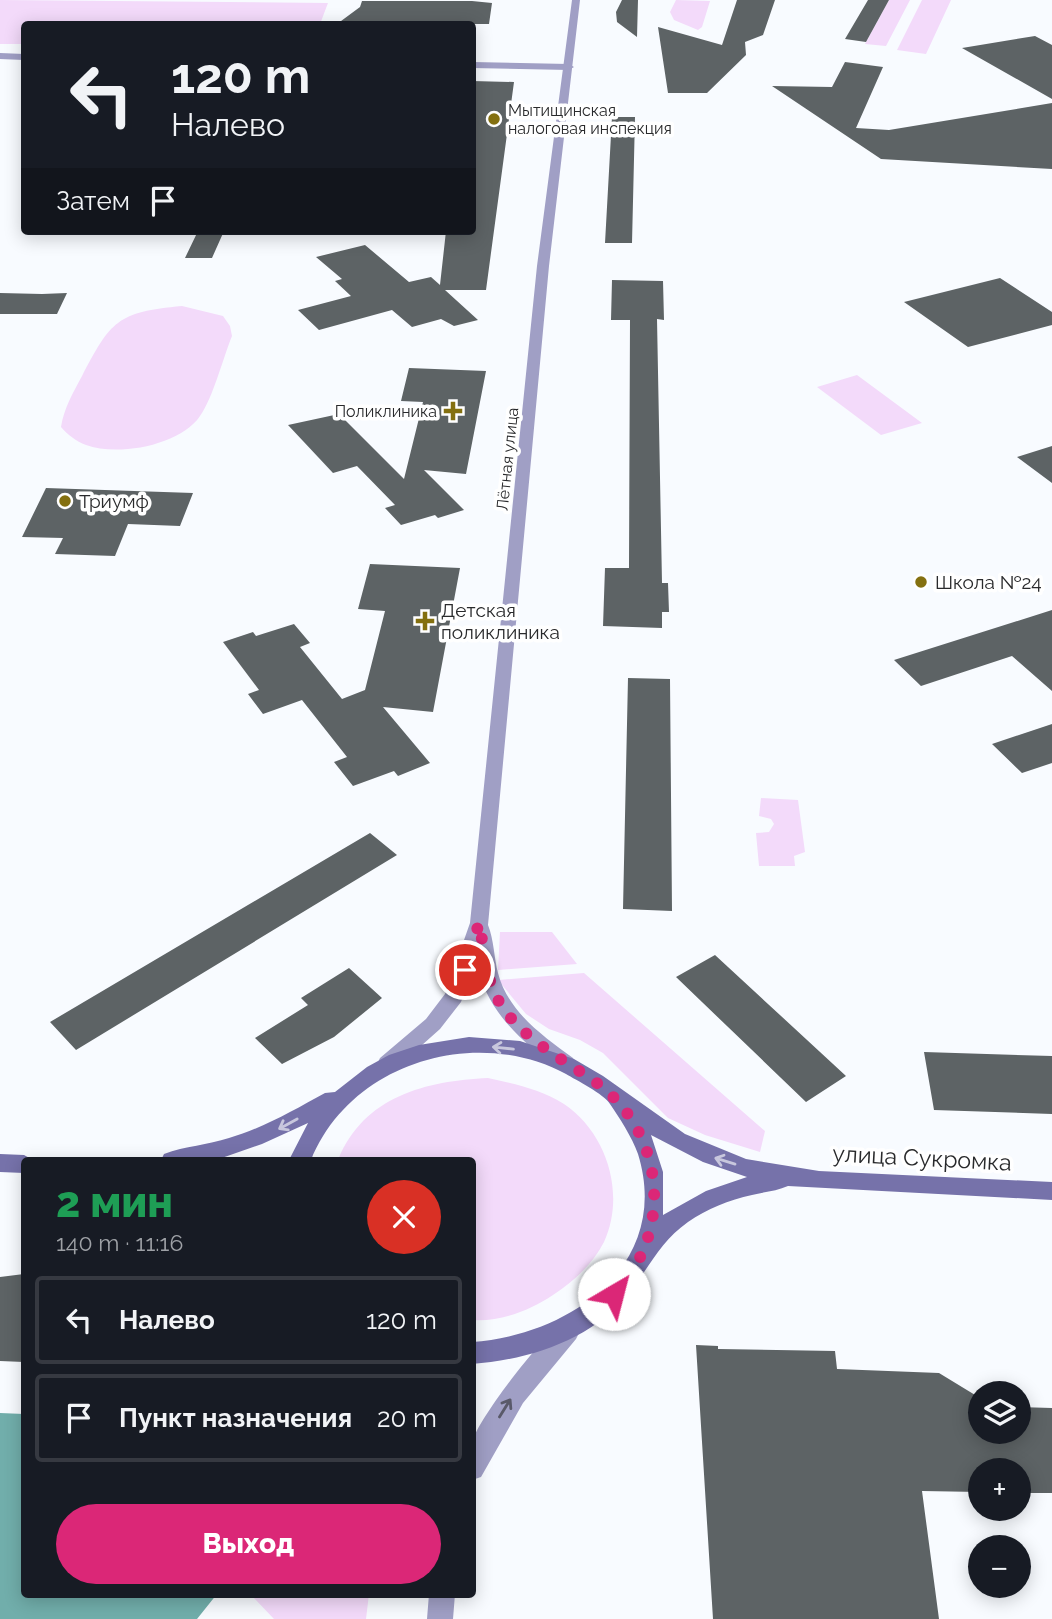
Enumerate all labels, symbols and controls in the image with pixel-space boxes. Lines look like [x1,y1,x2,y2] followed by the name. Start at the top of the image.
[171,47,310,104] text: 120 m
[56,49,147,140] icon: left
[508,101,672,138] place label: Мытищинская налоговая инспекция
[171,106,285,143] text: Налево
[486,111,502,127] marker: Мытищинская налоговая инспекция
[144,182,182,220] icon: arrive
[56,186,130,216] text: Затем
[443,401,463,421] marker: Поликлиника
[335,402,437,421] place label: Поликлиника
[493,406,522,512] street label: Лётная улица
[79,490,149,512] place label: Триумф
[57,493,73,509] marker: Триумф
[935,571,1042,593] place label: Школа №24
[913,574,929,590] marker: Школа №24
[441,599,560,643] place label: Детская поликлиника
[415,611,435,631] marker: Детская поликлиника
[435,940,495,1000] pin
[446,951,484,989] icon: arrive
[492,1041,515,1054] one-way arrow
[278,1118,299,1132] one-way arrow
[832,1139,1012,1176] street label: улица Сукромка
[714,1153,736,1166] one-way arrow
[56,1178,173,1227] text: 2 мин
[367,1180,441,1254] button: close
[56,1229,183,1256] text: 140 m · 11:16
[577,1257,651,1331] position arrow
[60,1301,98,1339] icon: left
[119,1305,215,1335] text: Налево
[366,1305,437,1335] text: 120 m
[968,1381,1031,1598] map controls
[968,1381,1031,1444] button: layers
[499,1398,513,1418] one-way arrow
[60,1399,98,1437] icon: arrive
[119,1403,352,1433] text: Пункт назначения
[377,1403,437,1433] text: 20 m
[968,1458,1031,1521] button: +
[56,1504,441,1584] button: Выход
[968,1535,1031,1598] button: −

